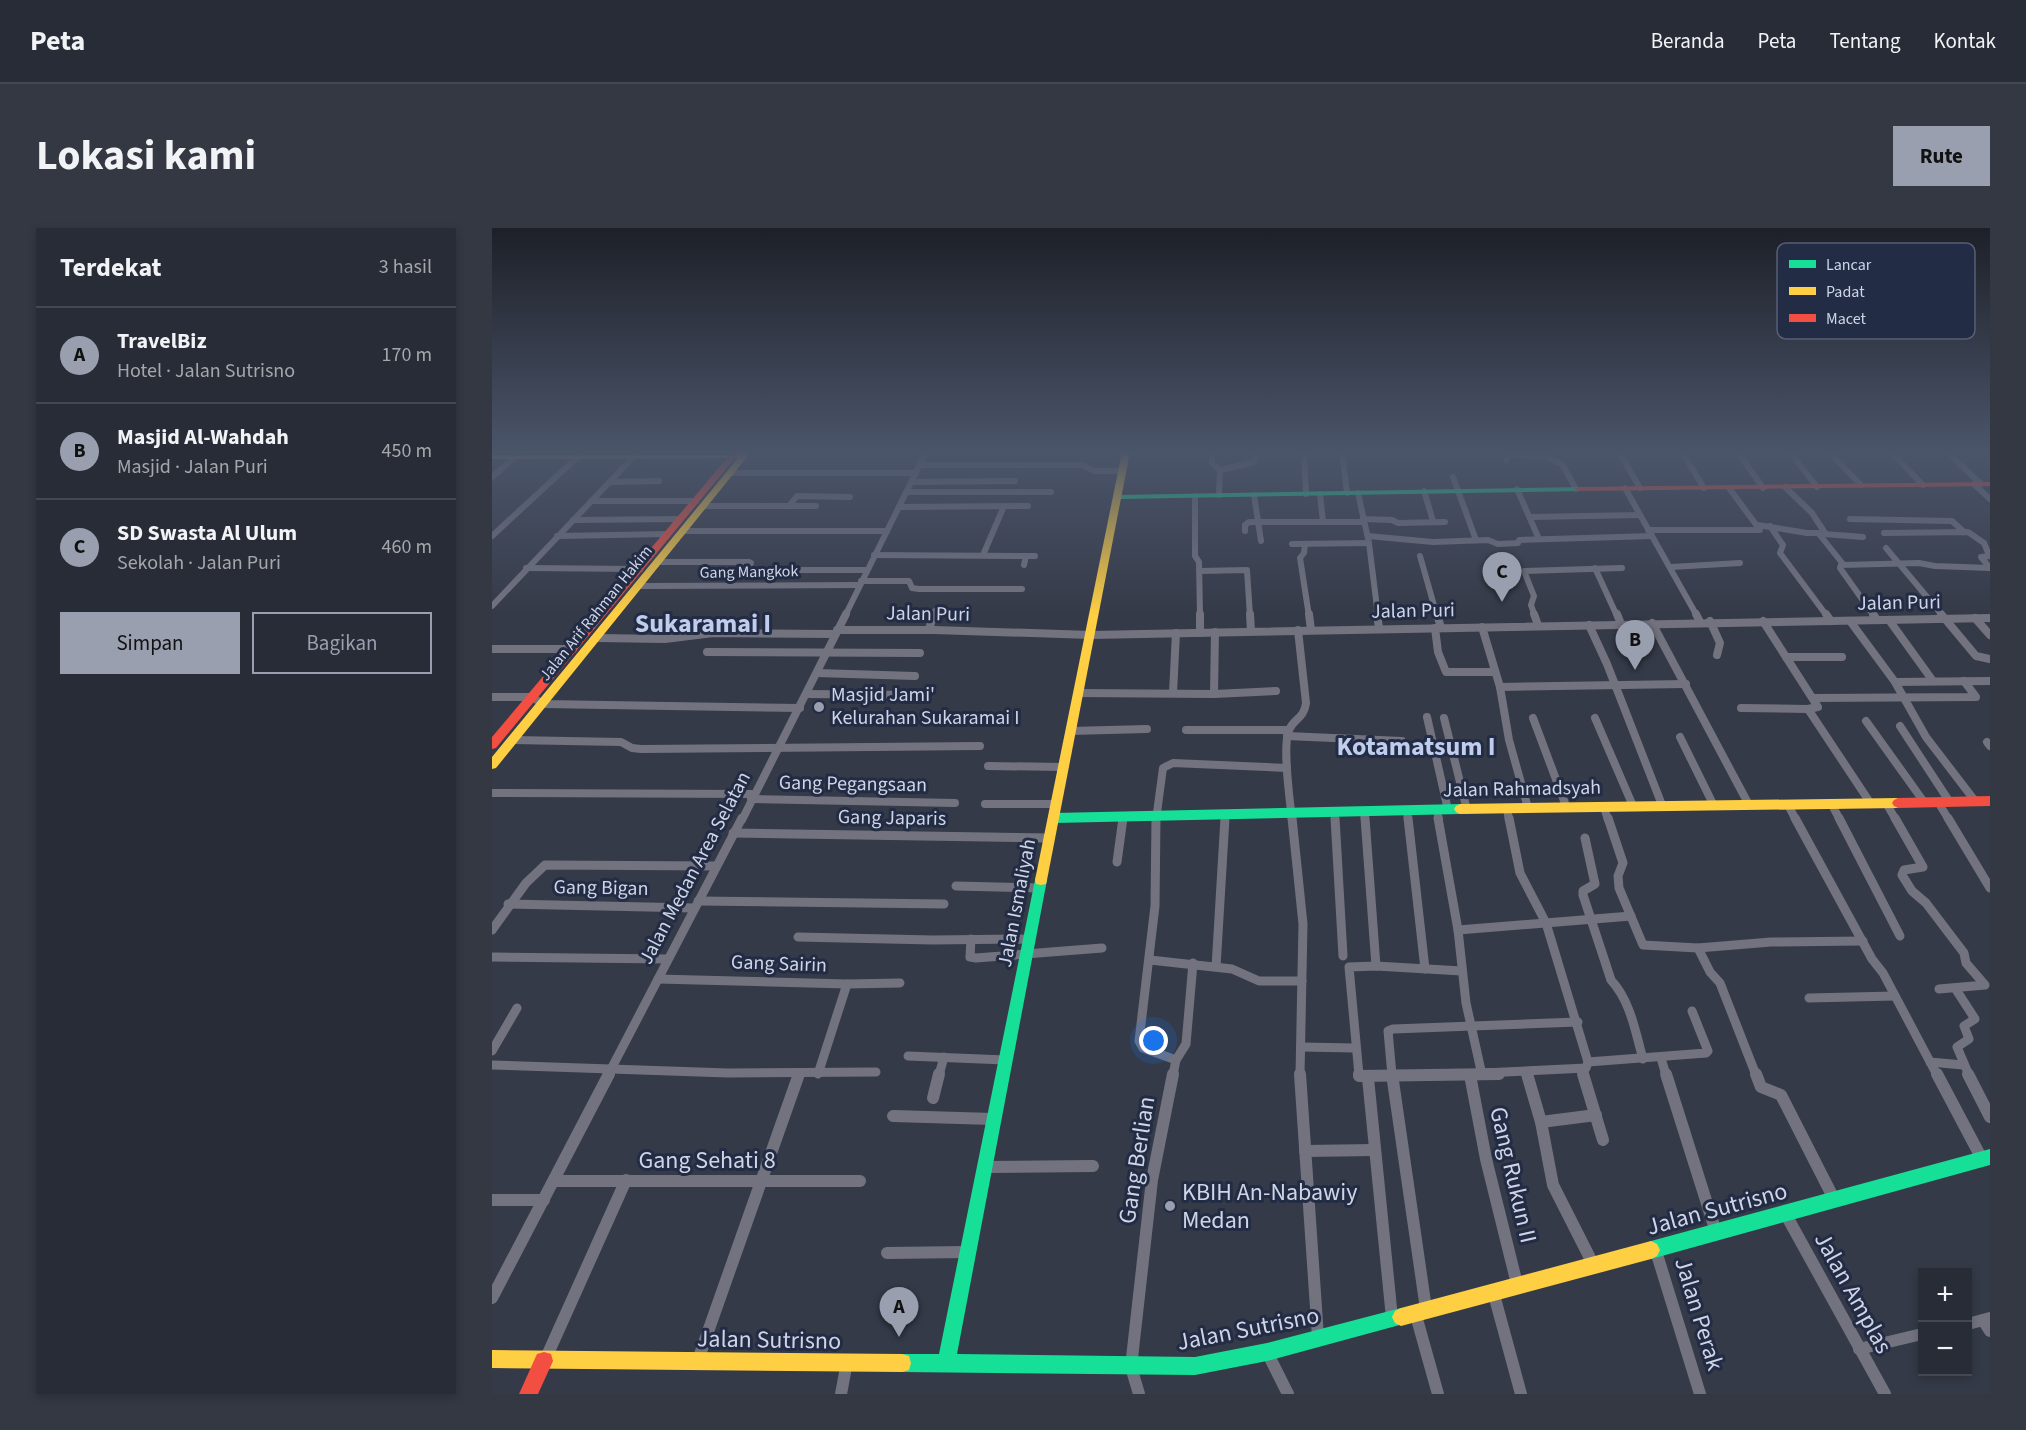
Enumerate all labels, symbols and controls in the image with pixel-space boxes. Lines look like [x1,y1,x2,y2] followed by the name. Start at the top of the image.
[30,21,85,61] text: Peta
[1651,26,1725,56] text: Beranda
[1758,26,1796,56] text: Peta
[1829,26,1900,56] text: Tentang
[1933,26,1996,56] text: Kontak
[36,126,256,186] text: Lokasi kami
[1893,126,1990,186] button: Rute
[1777,243,1975,339] legend
[60,249,162,286] text: Terdekat
[379,253,432,281] text: 3 hasil
[1826,254,1872,276] text: Lancar
[1826,281,1865,303] text: Padat
[1826,308,1866,330] text: Macet
[117,325,207,357] text: TravelBiz
[74,341,85,369] text: A
[382,341,432,369] text: 170 m
[117,357,295,385] text: Hotel · Jalan Sutrisno
[117,421,289,453] text: Masjid Al-Wahdah
[73,437,86,465] text: B
[382,437,432,465] text: 450 m
[117,453,268,481] text: Masjid · Jalan Puri
[117,517,297,549] text: SD Swasta Al Ulum
[74,533,85,561] text: C
[382,533,432,561] text: 460 m
[534,541,658,685] street label: Jalan Arif Rahman Hakim
[117,549,281,577] text: Sekolah · Jalan Puri
[1482,552,1522,602] pin: C
[699,560,799,584] street label: Gang Mangkok
[1857,588,1941,618] street label: Jalan Puri
[1371,596,1455,626] street label: Jalan Puri
[886,599,970,629] street label: Jalan Puri
[635,605,771,642] district label: Sukaramai I
[60,612,240,674] button: Simpan
[252,612,432,674] button: Bagikan
[1616,620,1654,670] pin: B
[831,681,1020,732] place label: Masjid Jami' Kelurahan Sukaramai I
[812,700,826,714] marker: Masjid Jami' Kelurahan Sukaramai I
[1336,728,1496,765] district label: Kotamatsum I
[632,767,758,969] street label: Jalan Medan Area Selatan
[779,769,927,799] street label: Gang Pegangsaan
[1443,774,1601,804] street label: Jalan Rahmadsyah
[838,803,946,833] street label: Gang Japaris
[991,837,1043,969] street label: Jalan Ismaliyah
[553,873,649,903] street label: Gang Bigan
[731,948,827,980] street label: Gang Sairin
[1139,1026,1168,1055] your location
[1110,1094,1164,1226] street label: Gang Berlian
[1480,1103,1546,1247] street label: Gang Rukun II
[638,1143,776,1178] street label: Gang Sehati 8
[1643,1173,1791,1245] street label: Jalan Sutrisno
[1182,1175,1357,1238] place label: KBIH An-Nabawiy Medan
[1163,1199,1177,1213] marker: KBIH An-Nabawiy Medan
[1805,1226,1901,1360] street label: Jalan Amplas
[1665,1253,1733,1375] street label: Jalan Perak
[1918,1268,1972,1376] map controls
[1918,1268,1972,1322] button: +
[880,1288,918,1337] pin: A
[1174,1298,1322,1360] street label: Jalan Sutrisno
[697,1321,841,1359] street label: Jalan Sutrisno
[1918,1322,1972,1376] button: −

